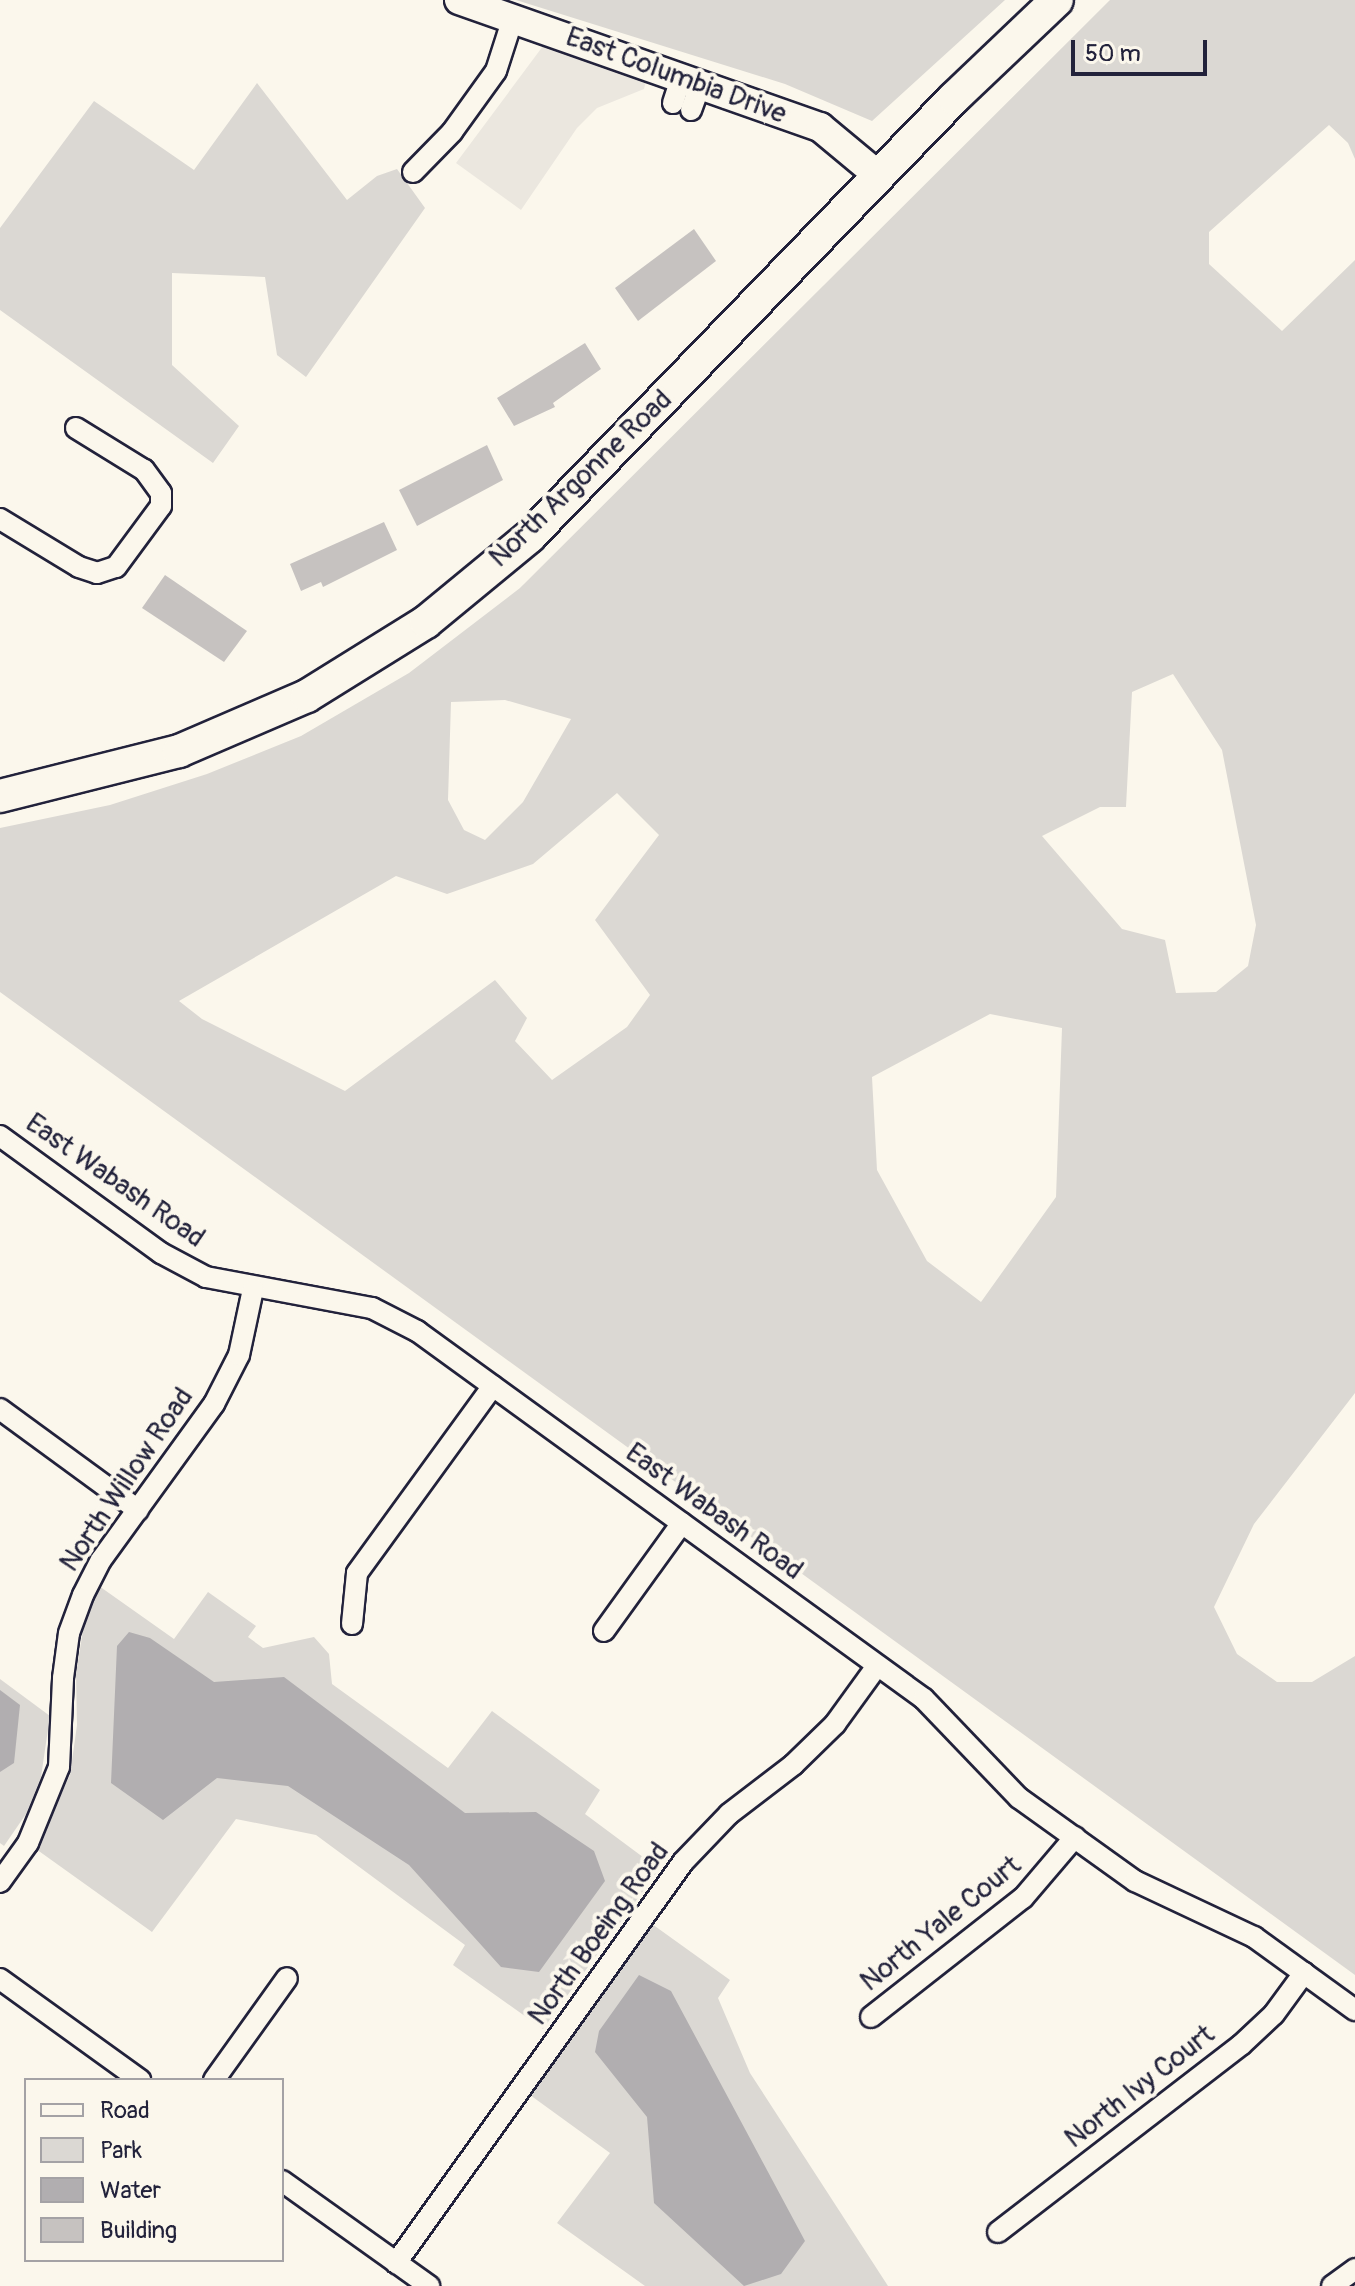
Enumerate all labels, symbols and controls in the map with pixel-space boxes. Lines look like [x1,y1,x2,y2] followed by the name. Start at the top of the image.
[561,21,791,131] street label: East Columbia Drive
[1075,24,1211,74] scale bar
[1085,39,1141,68] text: 50 m
[483,383,679,575] street label: North Argonne Road
[19,1107,211,1255] street label: East Wabash Road
[53,1382,201,1578] street label: North Willow Road
[619,1436,809,1588] street label: East Wabash Road
[521,1836,677,2032] street label: North Boeing Road
[854,1849,1028,1999] street label: North Yale Court
[1058,2018,1222,2156] street label: North Ivy Court
[24,2078,284,2262] legend
[100,2096,150,2125] text: Road
[100,2136,142,2165] text: Park
[100,2176,161,2205] text: Water
[100,2216,177,2245] text: Building

